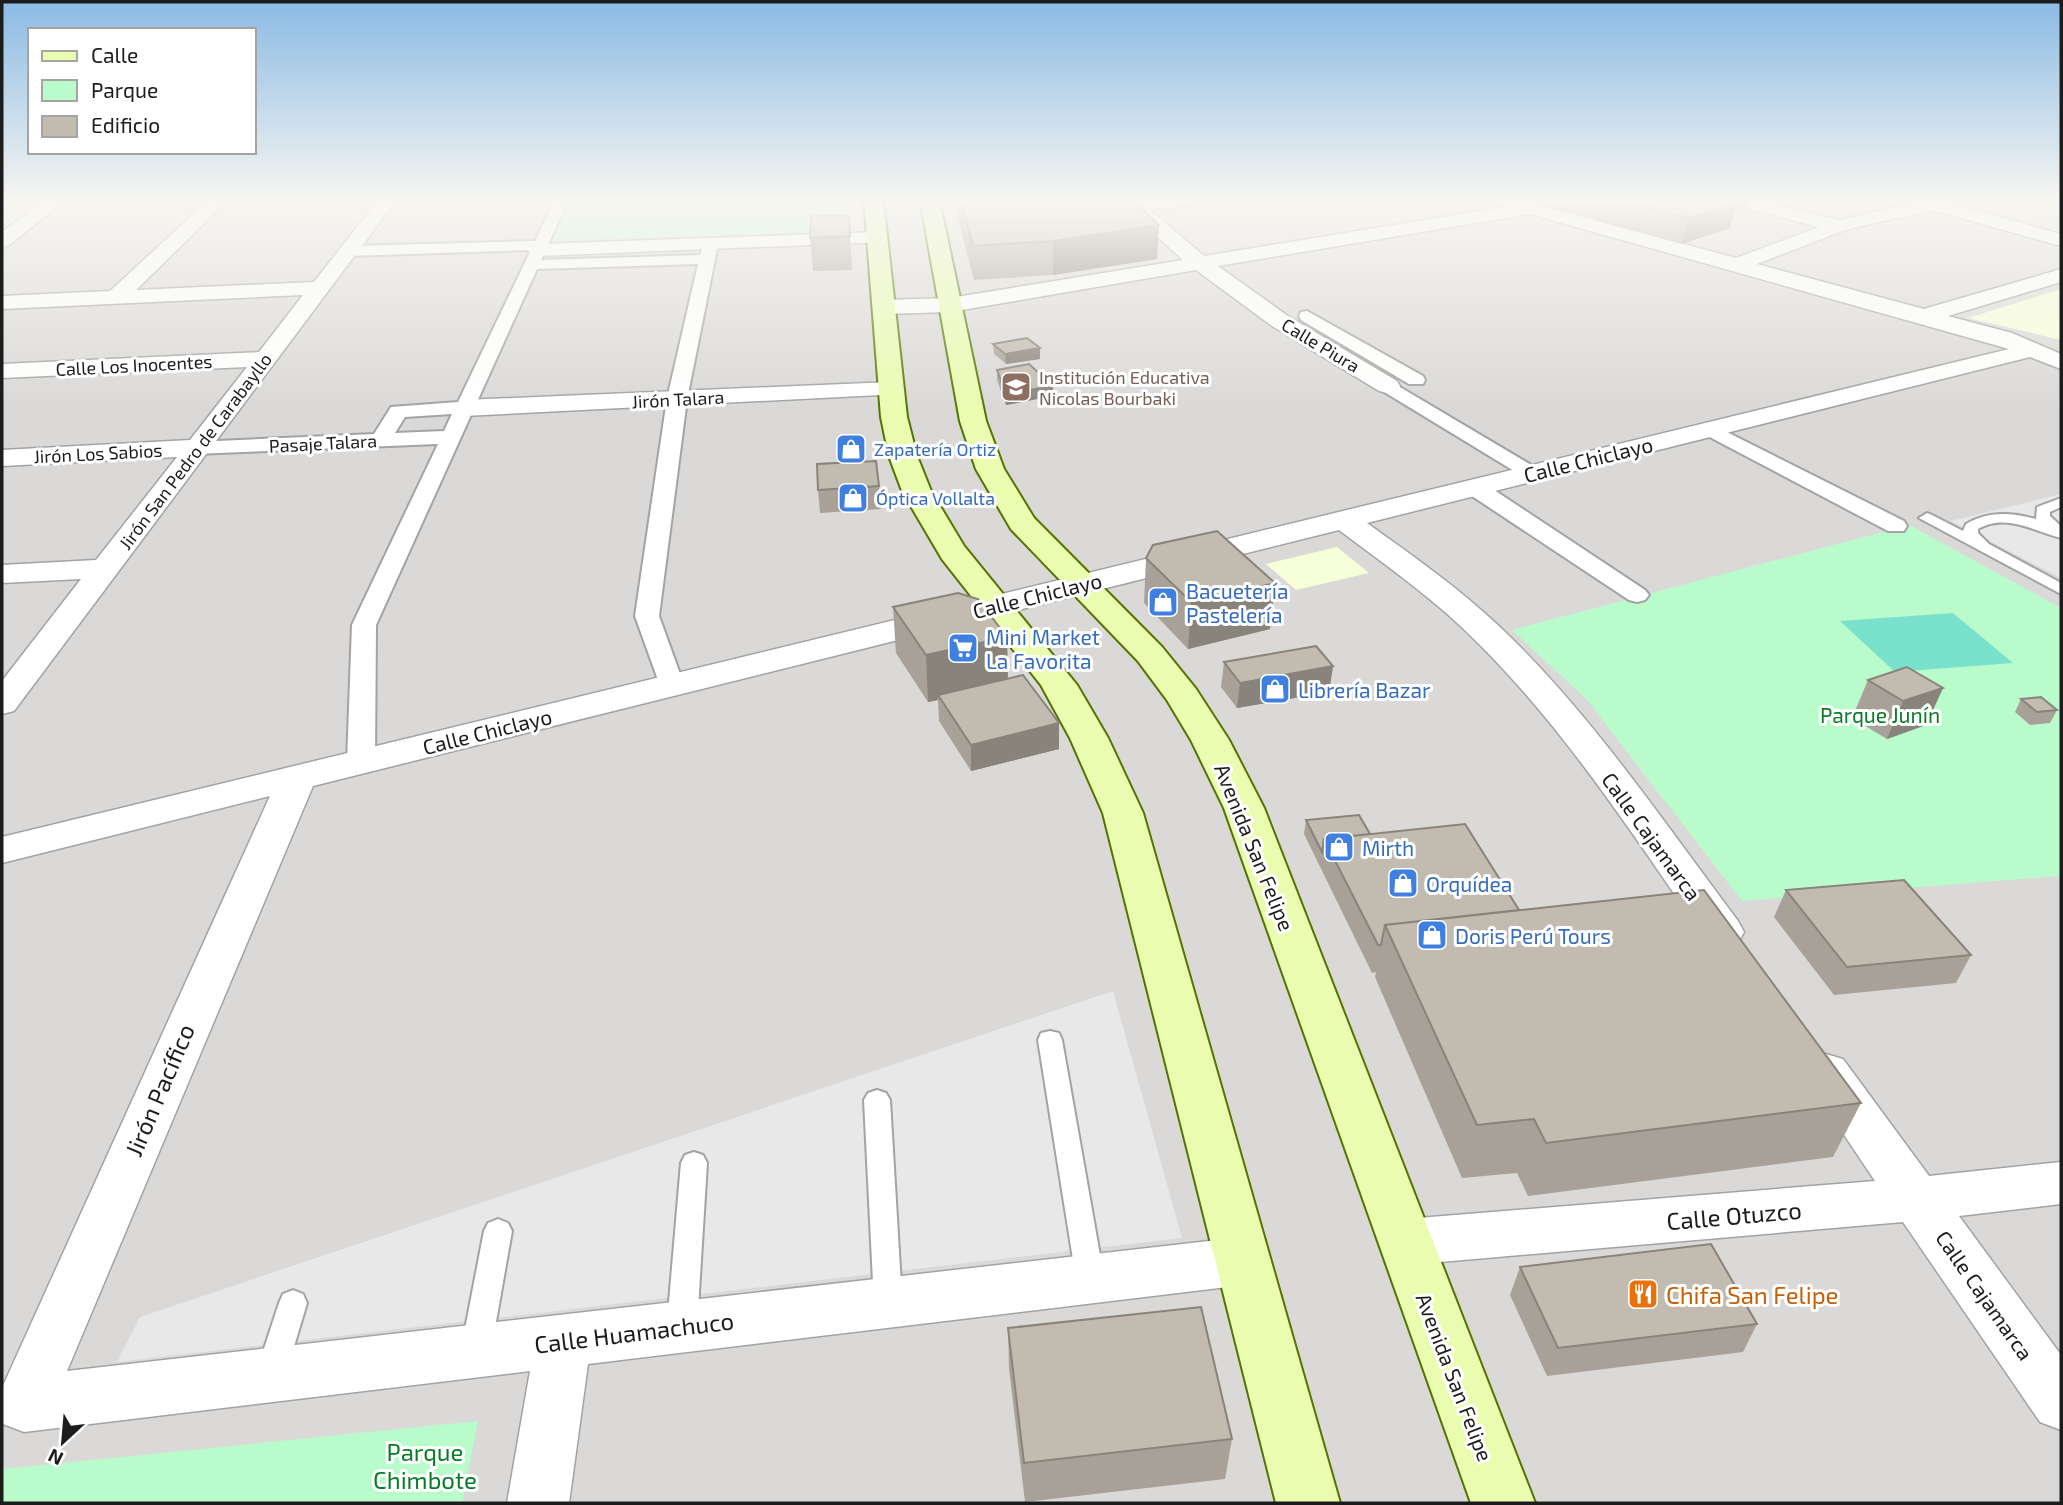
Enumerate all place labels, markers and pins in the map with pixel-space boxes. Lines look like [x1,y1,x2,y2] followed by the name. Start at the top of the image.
[1039,366,1210,409] place label: Institución Educativa Nicolas Bourbaki
[999,370,1033,404] school or university icon: Institución Educativa Nicolas Bourbaki
[834,432,868,466] shop icon: Zapatería Ortiz
[874,438,996,460] place label: Zapatería Ortiz
[836,481,870,515] shop icon: Óptica Vollalta
[876,487,995,509] place label: Óptica Vollalta
[1186,578,1289,627] place label: Bacuetería Pastelería
[1146,585,1180,619] shop icon: Bacuetería Pastelería
[986,624,1100,673] place label: Mini Market La Favorita
[946,631,980,665] supermarket icon: Mini Market La Favorita
[1258,672,1292,706] shop icon: Librería Bazar
[1298,677,1431,702] place label: Librería Bazar
[1322,830,1356,864] shop icon: Mirth
[1362,835,1414,860] place label: Mirth
[1386,866,1420,900] shop icon: Orquídea
[1426,871,1512,896] place label: Orquídea
[1415,918,1449,952] shop icon: Doris Perú Tours
[1455,923,1611,948] place label: Doris Perú Tours
[1626,1277,1660,1311] restaurant icon: Chifa San Felipe
[1666,1280,1839,1309] place label: Chifa San Felipe

